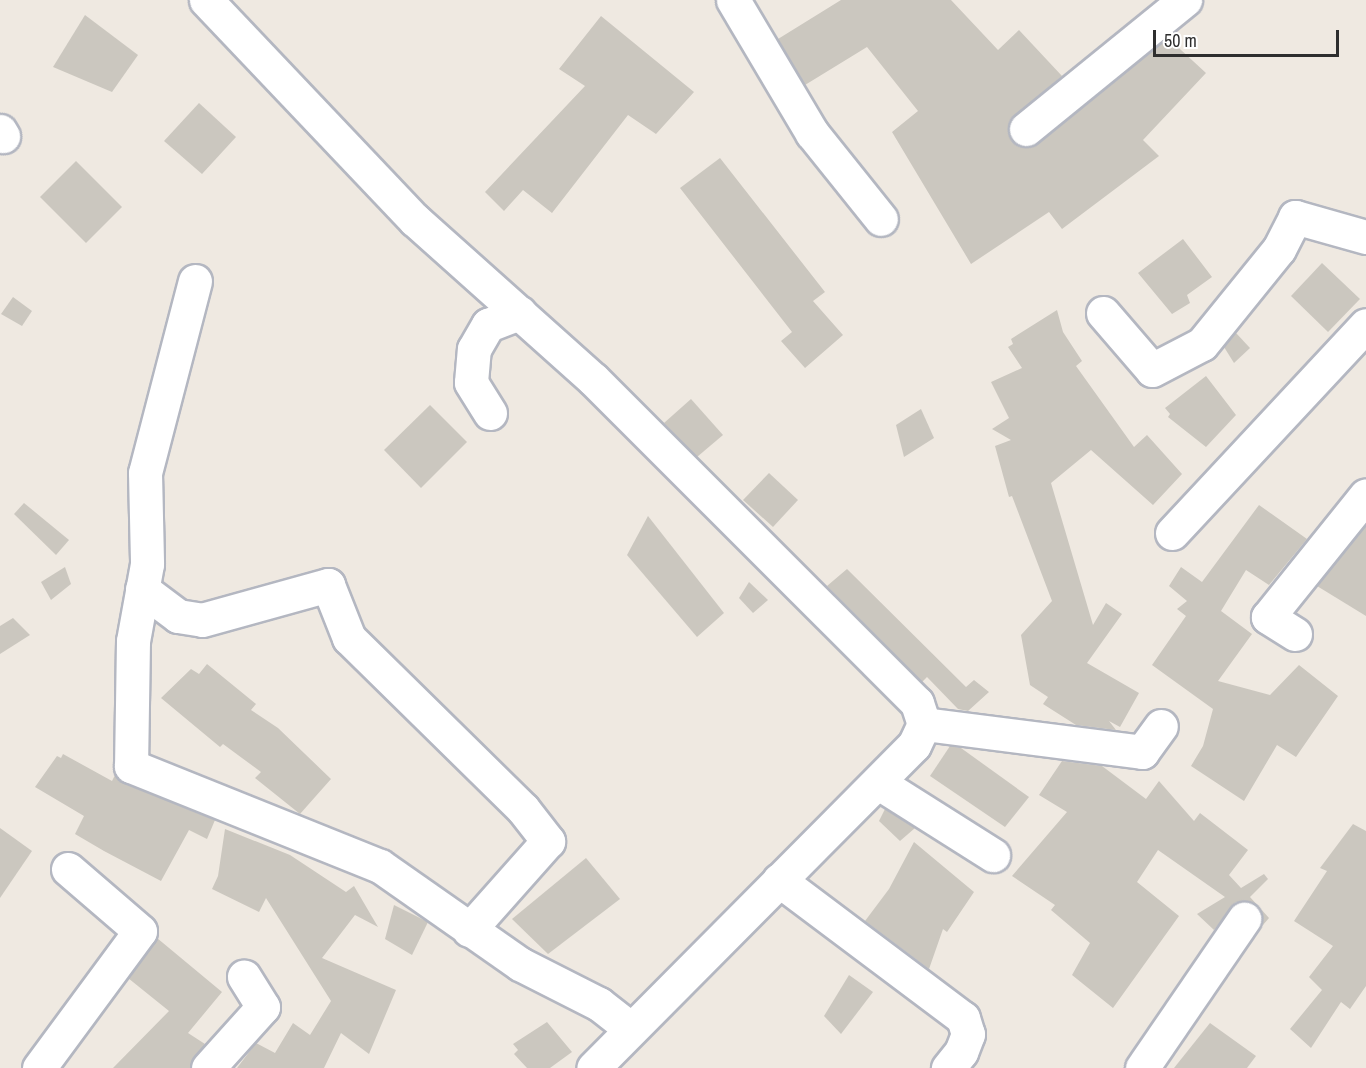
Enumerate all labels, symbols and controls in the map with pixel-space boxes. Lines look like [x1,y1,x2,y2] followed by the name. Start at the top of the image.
[1156,18,1342,56] scale bar
[1164,28,1197,53] text: 50 m

